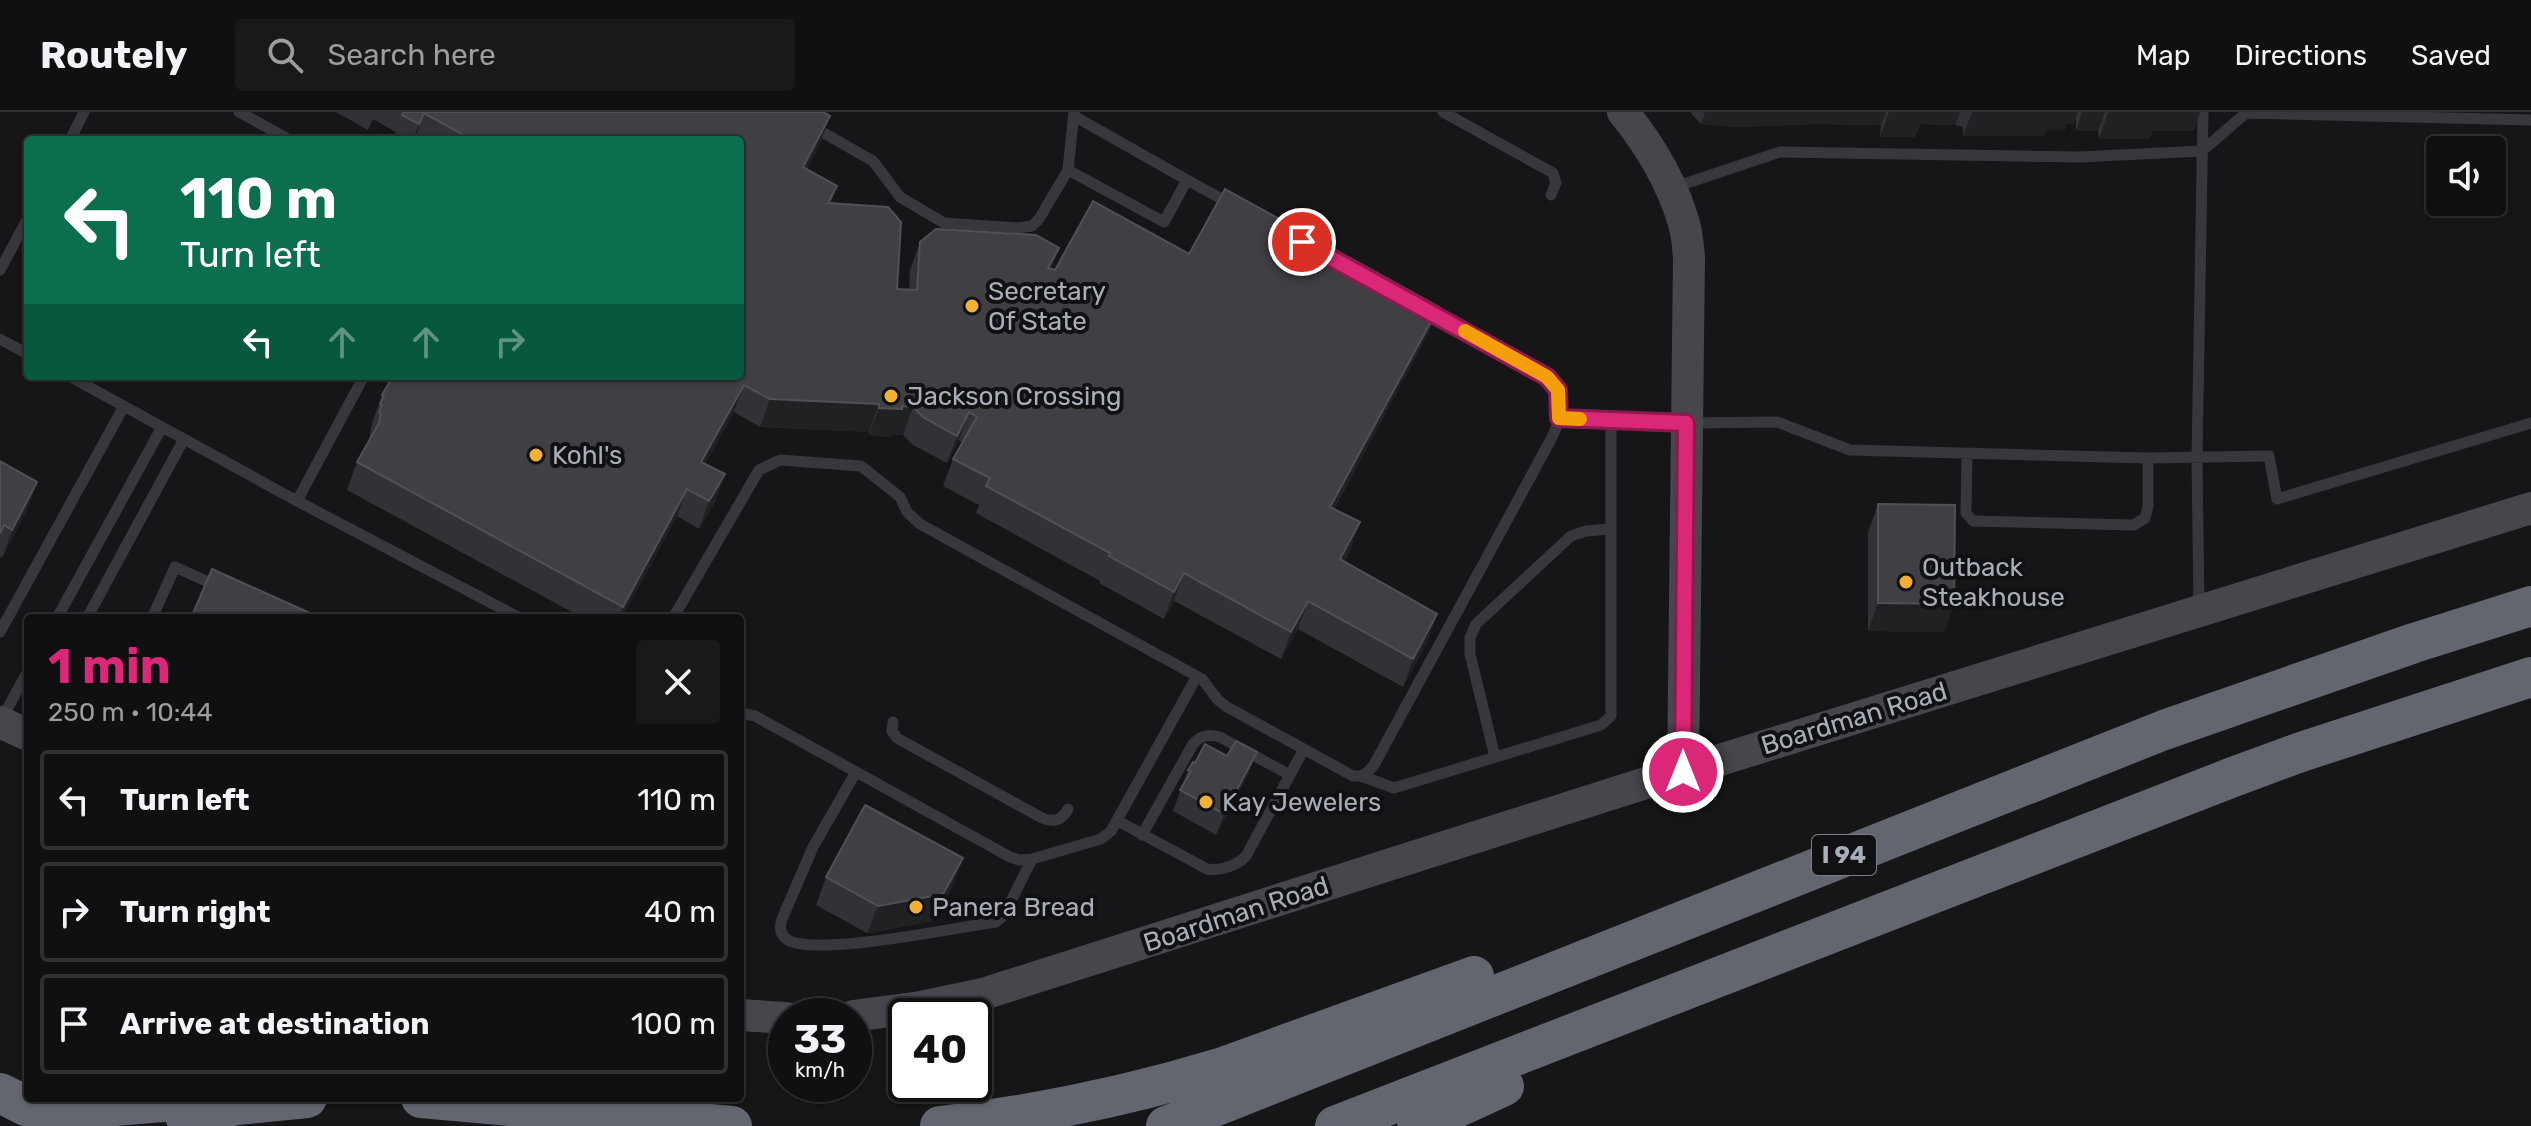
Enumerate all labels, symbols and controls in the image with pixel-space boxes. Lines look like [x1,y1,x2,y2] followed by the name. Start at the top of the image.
[235,19,795,91] search box
[40,32,187,78] text: Routely
[263,33,307,77] icon: search
[327,37,496,73] text: Search here
[2136,39,2190,72] text: Map
[2234,39,2367,72] text: Directions
[2411,39,2491,72] text: Saved
[2426,136,2506,216] map controls
[2426,136,2506,216] button: sound
[180,166,337,232] text: 110 m
[48,168,152,272] icon: left
[1268,208,1336,276] pin
[1280,220,1324,264] icon: arrive
[180,233,321,276] text: Turn left
[988,276,1106,337] place label: Secretary Of State
[963,297,981,315] marker: Secretary Of State
[236,320,280,364] icon: left
[320,320,364,364] icon: ahead
[404,320,448,364] icon: ahead
[488,320,532,364] icon: right
[907,381,1122,412] place label: Jackson Crossing
[882,387,900,405] marker: Jackson Crossing
[552,440,622,471] place label: Kohl's
[527,446,545,464] marker: Kohl's
[1922,552,2065,613] place label: Outback Steakhouse
[1897,573,1915,591] marker: Outback Steakhouse
[48,638,171,695] text: 1 min
[636,640,720,724] button: close
[1757,675,1951,762] street label: Boardman Road
[48,697,213,728] text: 250 m · 10:44
[1641,730,1725,814] position arrow
[52,778,96,822] icon: left
[120,782,250,818] text: Turn left
[637,782,716,818] text: 110 m
[1222,787,1381,818] place label: Kay Jewelers
[1197,793,1215,811] marker: Kay Jewelers
[1812,835,1876,875] road number: I 94
[1140,870,1333,959] street label: Boardman Road
[52,890,96,934] icon: right
[932,892,1095,923] place label: Panera Bread
[120,894,271,930] text: Turn right
[644,894,716,930] text: 40 m
[907,898,925,916] marker: Panera Bread
[888,998,992,1102] speed limit sign: 40
[52,1002,96,1046] icon: arrive
[120,1006,430,1042] text: Arrive at destination
[631,1006,716,1042] text: 100 m
[794,1016,846,1063] text: 33
[795,1058,845,1082] text: km/h

